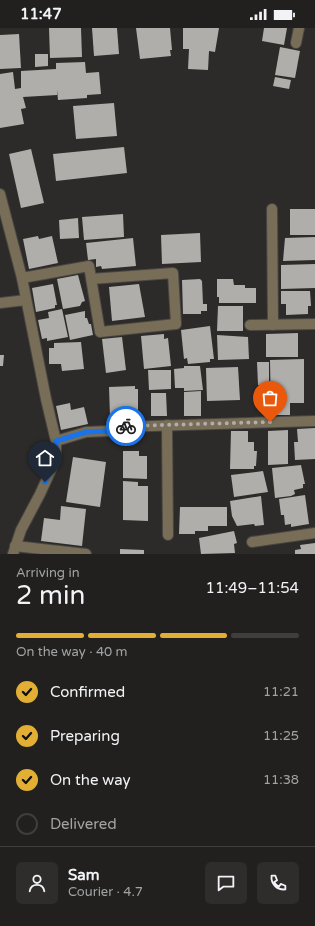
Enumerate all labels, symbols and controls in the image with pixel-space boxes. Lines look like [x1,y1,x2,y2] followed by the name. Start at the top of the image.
[20,5,62,23] text: 11:47
[253,381,287,422] pin
[259,387,281,409] icon: bag
[106,406,146,446] courier
[115,415,137,437] icon: bike
[28,441,62,482] pin
[34,447,56,469] icon: home
[16,565,80,581] text: Arriving in
[206,579,299,597] text: 11:49–11:54
[16,580,85,611] text: 2 min
[16,644,128,660] text: On the way · 40 m
[16,681,38,703] icon: check
[50,683,125,701] text: Confirmed
[263,684,299,700] text: 11:21
[16,725,38,747] icon: check
[50,727,120,745] text: Preparing
[263,728,299,744] text: 11:25
[16,769,38,791] icon: check
[50,771,130,789] text: On the way
[263,772,299,788] text: 11:38
[50,815,117,833] text: Delivered
[16,862,58,904] button: person
[205,862,247,904] button: chat
[257,862,299,904] button: phone
[68,866,99,884] text: Sam
[68,884,143,900] text: Courier · 4.7

